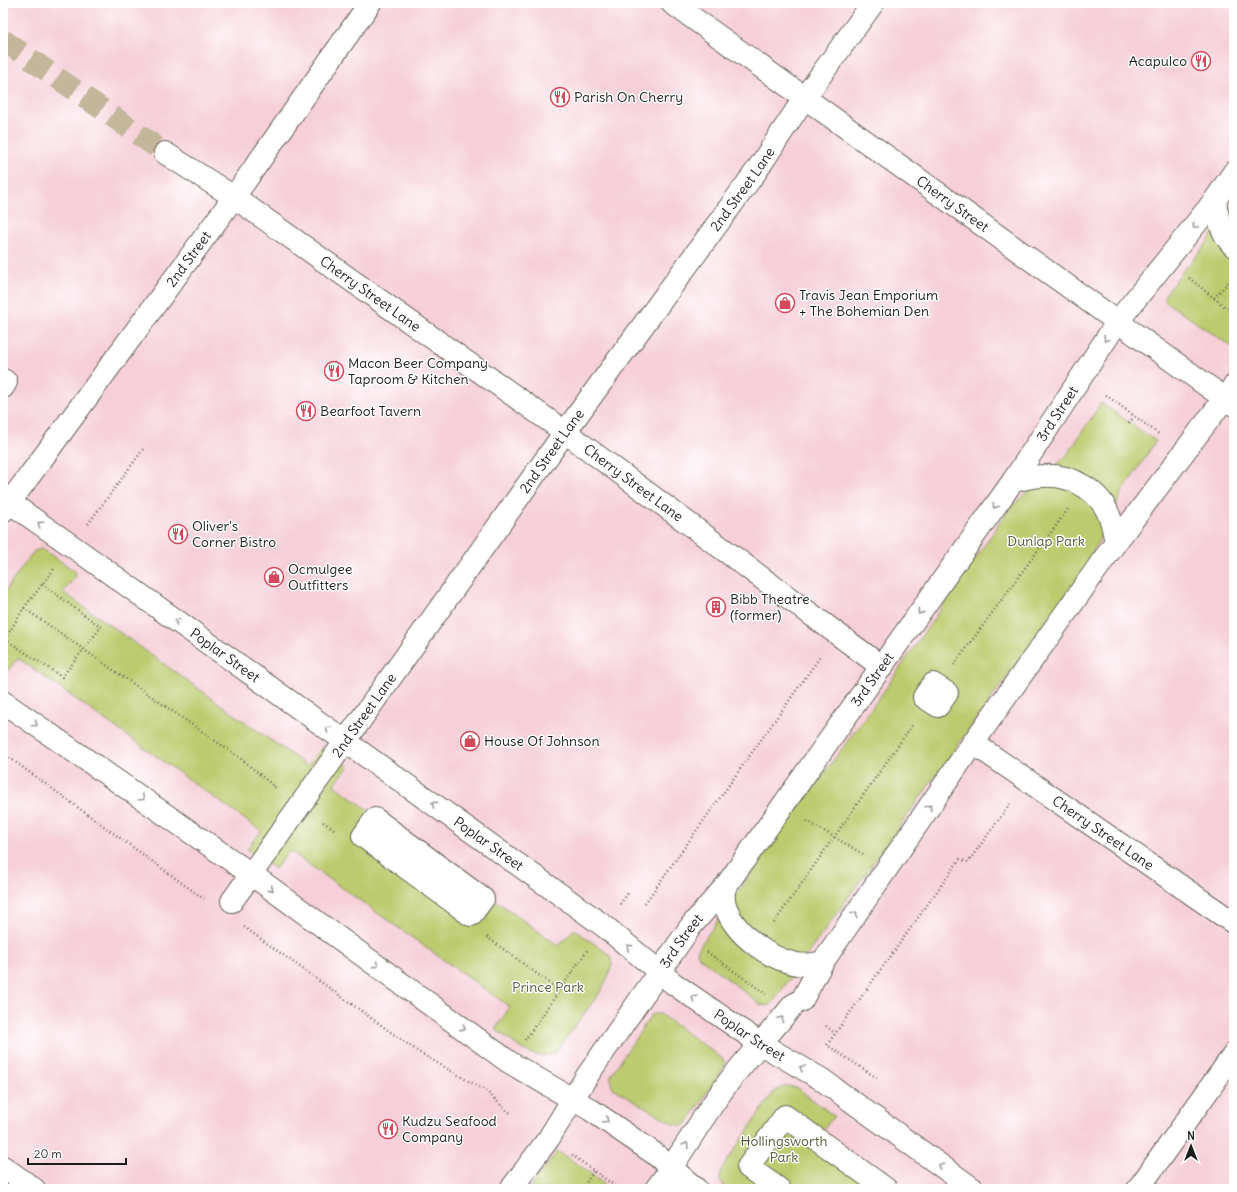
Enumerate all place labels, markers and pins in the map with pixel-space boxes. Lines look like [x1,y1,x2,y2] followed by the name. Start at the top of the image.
[1190,50,1212,72] restaurant icon: Acapulco
[1129,52,1187,70] place label: Acapulco
[549,86,571,108] restaurant icon: Parish On Cherry
[574,88,683,106] place label: Parish On Cherry
[799,286,938,320] place label: Travis Jean Emporium + The Bohemian Den
[774,292,796,314] shop icon: Travis Jean Emporium + The Bohemian Den
[348,354,488,388] place label: Macon Beer Company Taproom & Kitchen
[323,360,345,382] restaurant icon: Macon Beer Company Taproom & Kitchen
[295,400,317,422] restaurant icon: Bearfoot Tavern
[320,402,421,420] place label: Bearfoot Tavern
[192,517,276,551] place label: Oliver's Corner Bistro
[167,523,189,545] restaurant icon: Oliver's Corner Bistro
[288,560,352,594] place label: Ocmulgee Outfitters
[263,566,285,588] shop icon: Ocmulgee Outfitters
[730,590,810,624] place label: Bibb Theatre (former)
[705,596,727,618] building icon: Bibb Theatre (former)
[459,730,481,752] shop icon: House Of Johnson
[484,732,600,750] place label: House Of Johnson
[402,1112,497,1146] place label: Kudzu Seafood Company
[377,1118,399,1140] restaurant icon: Kudzu Seafood Company

